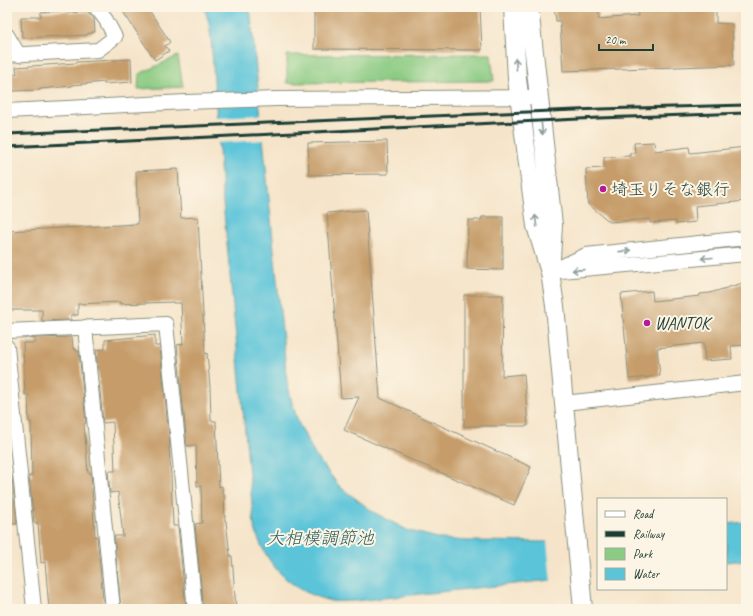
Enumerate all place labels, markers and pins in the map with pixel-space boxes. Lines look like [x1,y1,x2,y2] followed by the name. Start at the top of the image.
[611,179,730,200] place label: 埼玉りそな銀行
[598,184,608,194] marker: 埼玉りそな銀行
[655,313,713,334] place label: WANTOK
[642,318,652,328] marker: WANTOK

